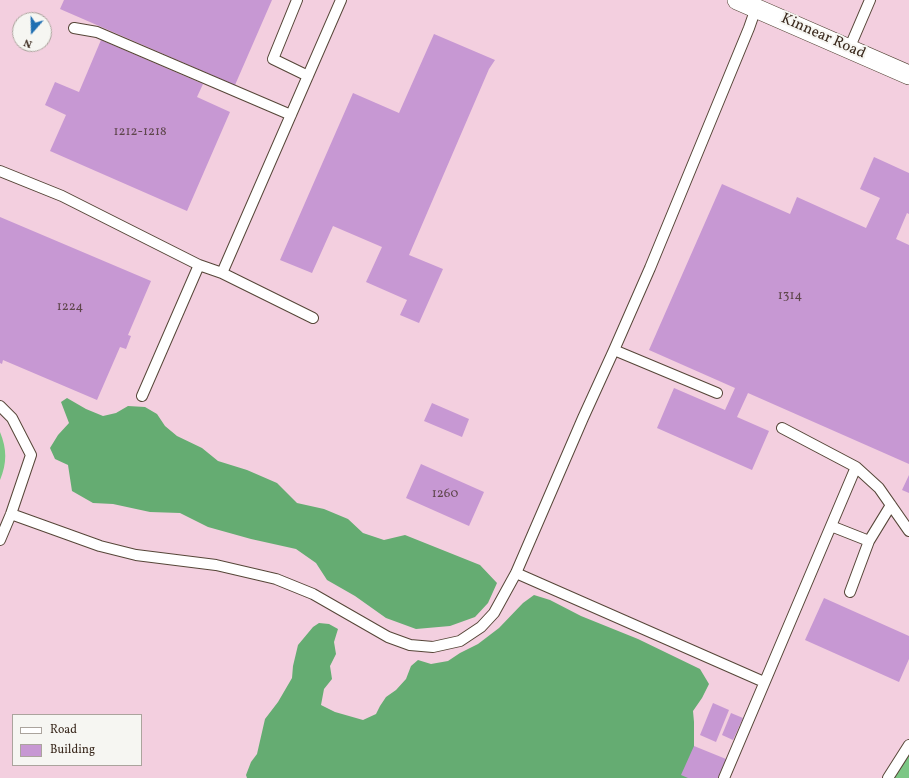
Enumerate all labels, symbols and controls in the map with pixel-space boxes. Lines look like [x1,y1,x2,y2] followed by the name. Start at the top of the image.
[778,10,868,64] street label: Kinnear Road
[12,12,52,52] north arrow
[22,34,34,51] text: N
[113,125,167,141] house number: 1212-1218
[778,289,802,305] house number: 1314
[57,300,83,316] house number: 1224
[432,487,458,503] house number: 1260
[12,714,142,766] legend
[50,722,77,738] text: Road
[50,742,95,758] text: Building

